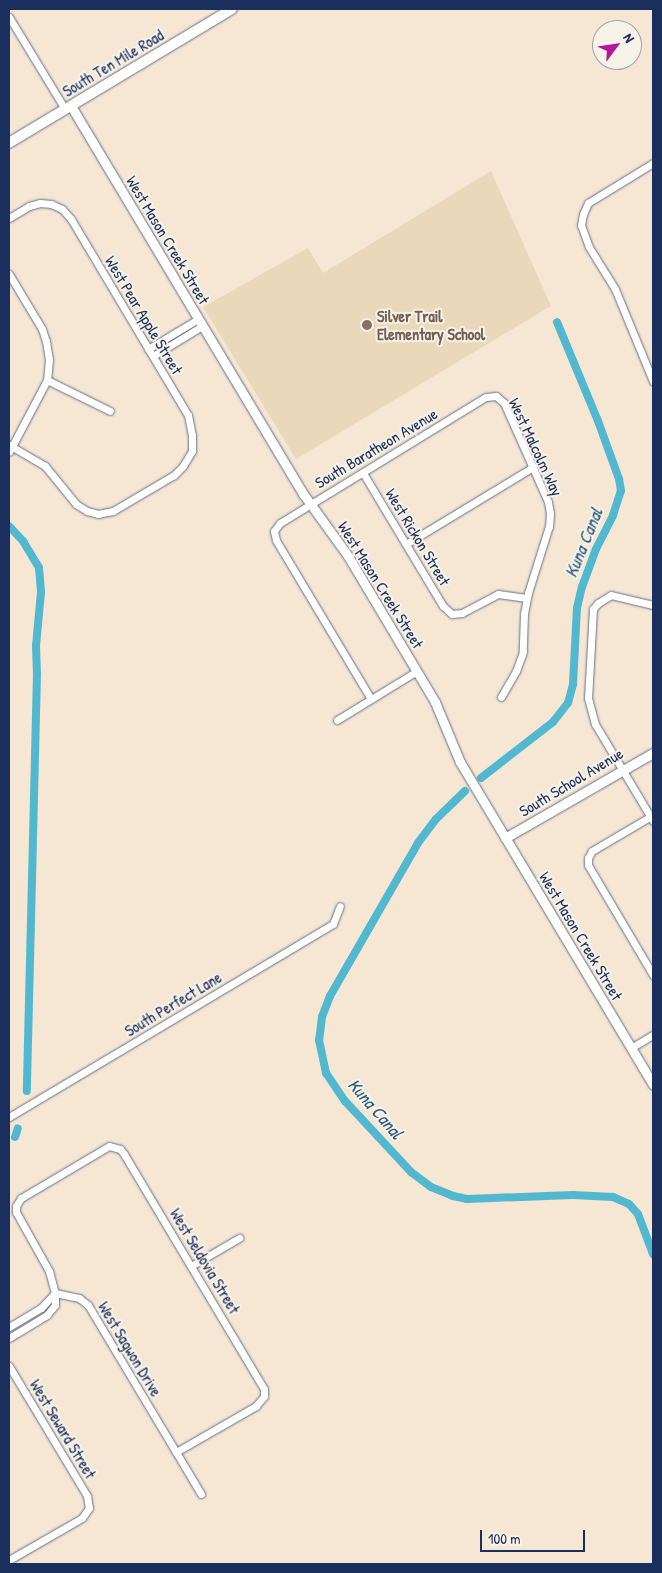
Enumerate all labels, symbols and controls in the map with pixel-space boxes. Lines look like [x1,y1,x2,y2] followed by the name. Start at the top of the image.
[592,20,642,70] north arrow
[59,25,167,101] street label: South Ten Mile Road
[619,29,639,46] text: N
[122,172,214,308] street label: West Mason Creek Street
[101,252,187,378] street label: West Pear Apple Street
[377,306,485,344] place label: Silver Trail Elementary School
[361,319,373,331] marker: Silver Trail Elementary School
[505,395,567,499] street label: West Malcolm Way
[311,404,441,492] street label: South Baratheon Avenue
[381,485,455,589] street label: West Rickon Street
[560,505,608,581] water label: Kuna Canal
[334,518,428,652] street label: West Mason Creek Street
[516,743,626,821] street label: South School Avenue
[535,868,627,1004] street label: West Mason Creek Street
[121,968,225,1040] street label: South Perfect Lane
[343,1074,407,1144] water label: Kuna Canal
[166,1205,244,1317] street label: West Seldovia Street
[94,1298,166,1400] street label: West Sagwon Drive
[26,1376,100,1482] street label: West Seward Street
[482,1520,587,1552] scale bar
[488,1528,521,1549] text: 100 m

